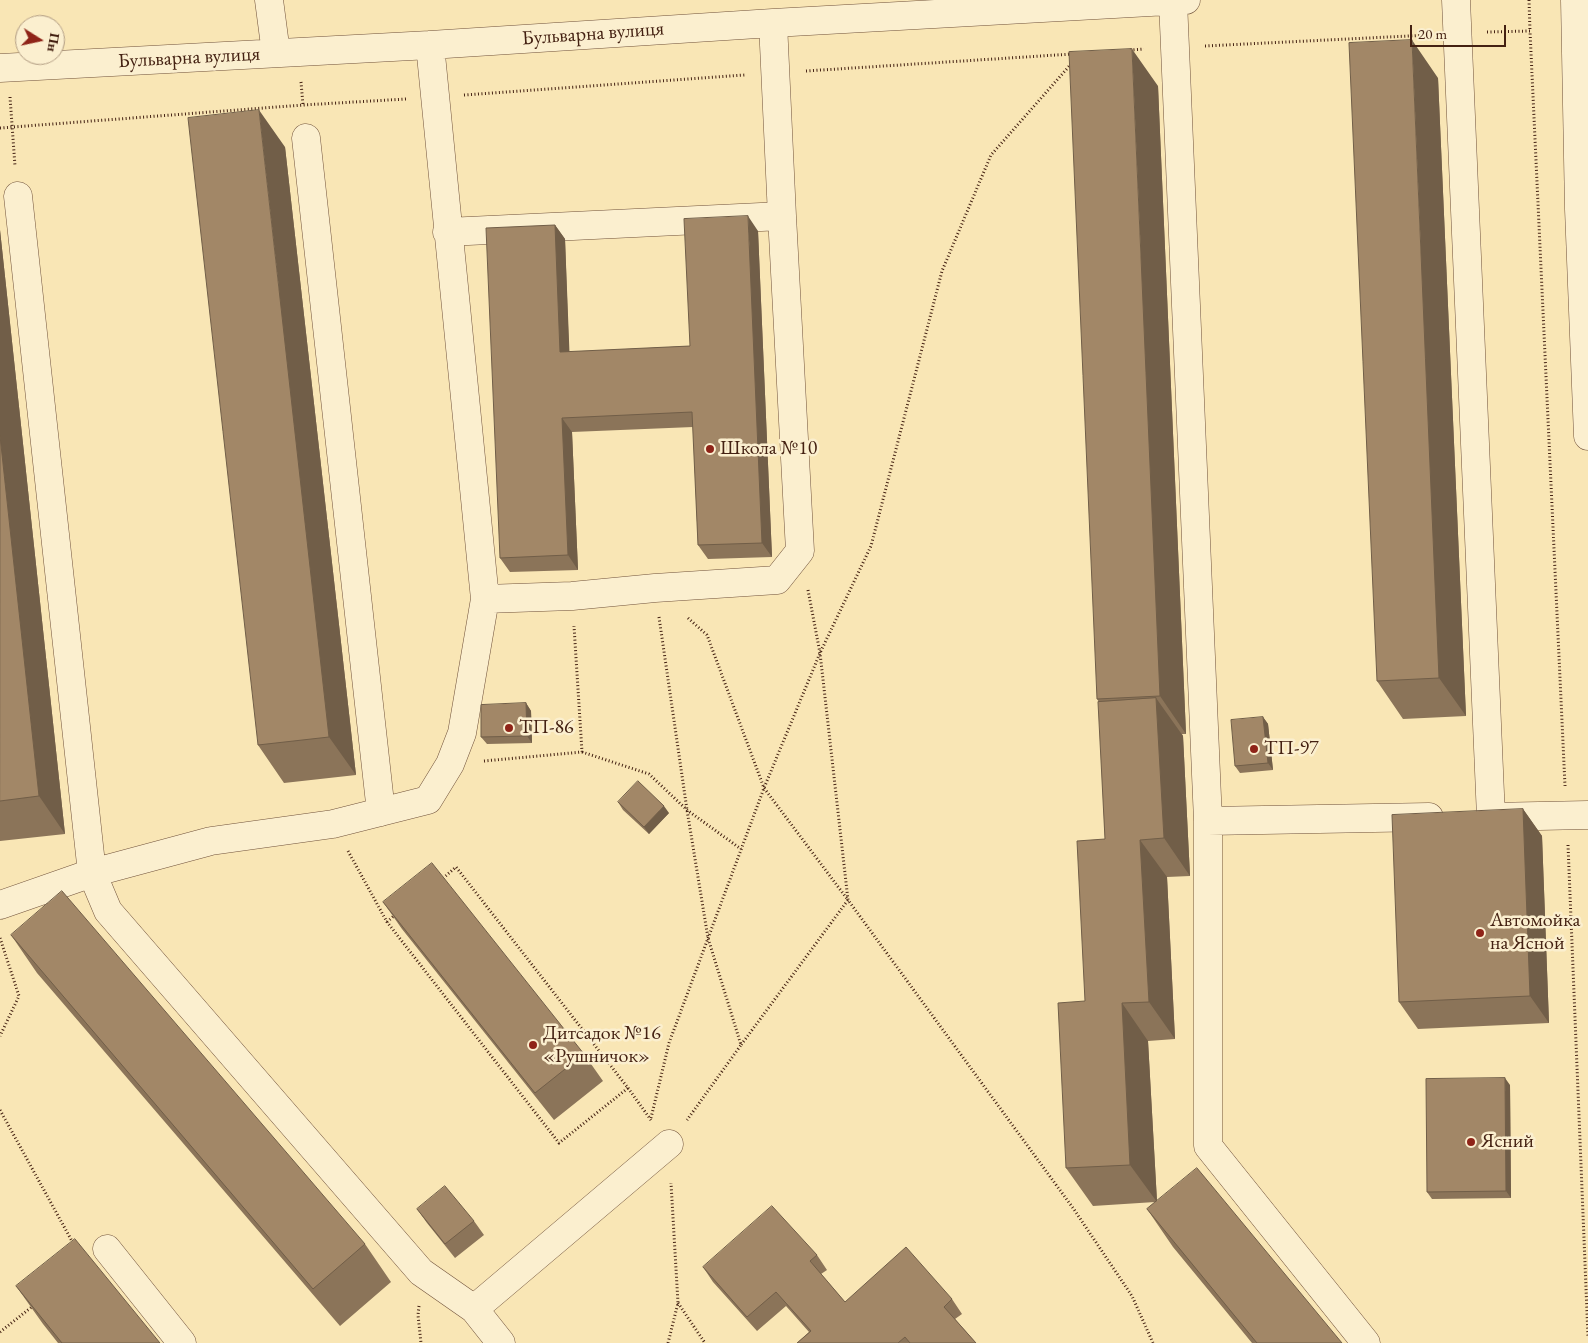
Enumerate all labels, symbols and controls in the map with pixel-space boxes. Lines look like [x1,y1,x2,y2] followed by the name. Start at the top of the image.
[15,15,65,65] north arrow
[1413,15,1509,47] scale bar
[521,17,665,51] street label: Бульварна вулиця
[1418,24,1447,43] text: 20 m
[43,31,64,53] text: Пн
[117,42,261,74] street label: Бульварна вулиця
[720,437,817,461] place label: Школа №10
[704,443,716,455] marker: Школа №10
[519,716,574,740] place label: ТП-86
[503,722,515,734] marker: ТП-86
[1264,737,1319,761] place label: ТП-97
[1248,743,1260,755] marker: ТП-97
[1490,909,1580,956] place label: Автомойка на Ясной
[1474,927,1486,939] marker: Автомойка на Ясной
[543,1022,661,1069] place label: Дитсадок №16 «Рушничок»
[527,1039,539,1051] marker: Дитсадок №16 «Рушничок»
[1481,1130,1534,1154] place label: Ясний
[1465,1136,1477,1148] marker: Ясний

